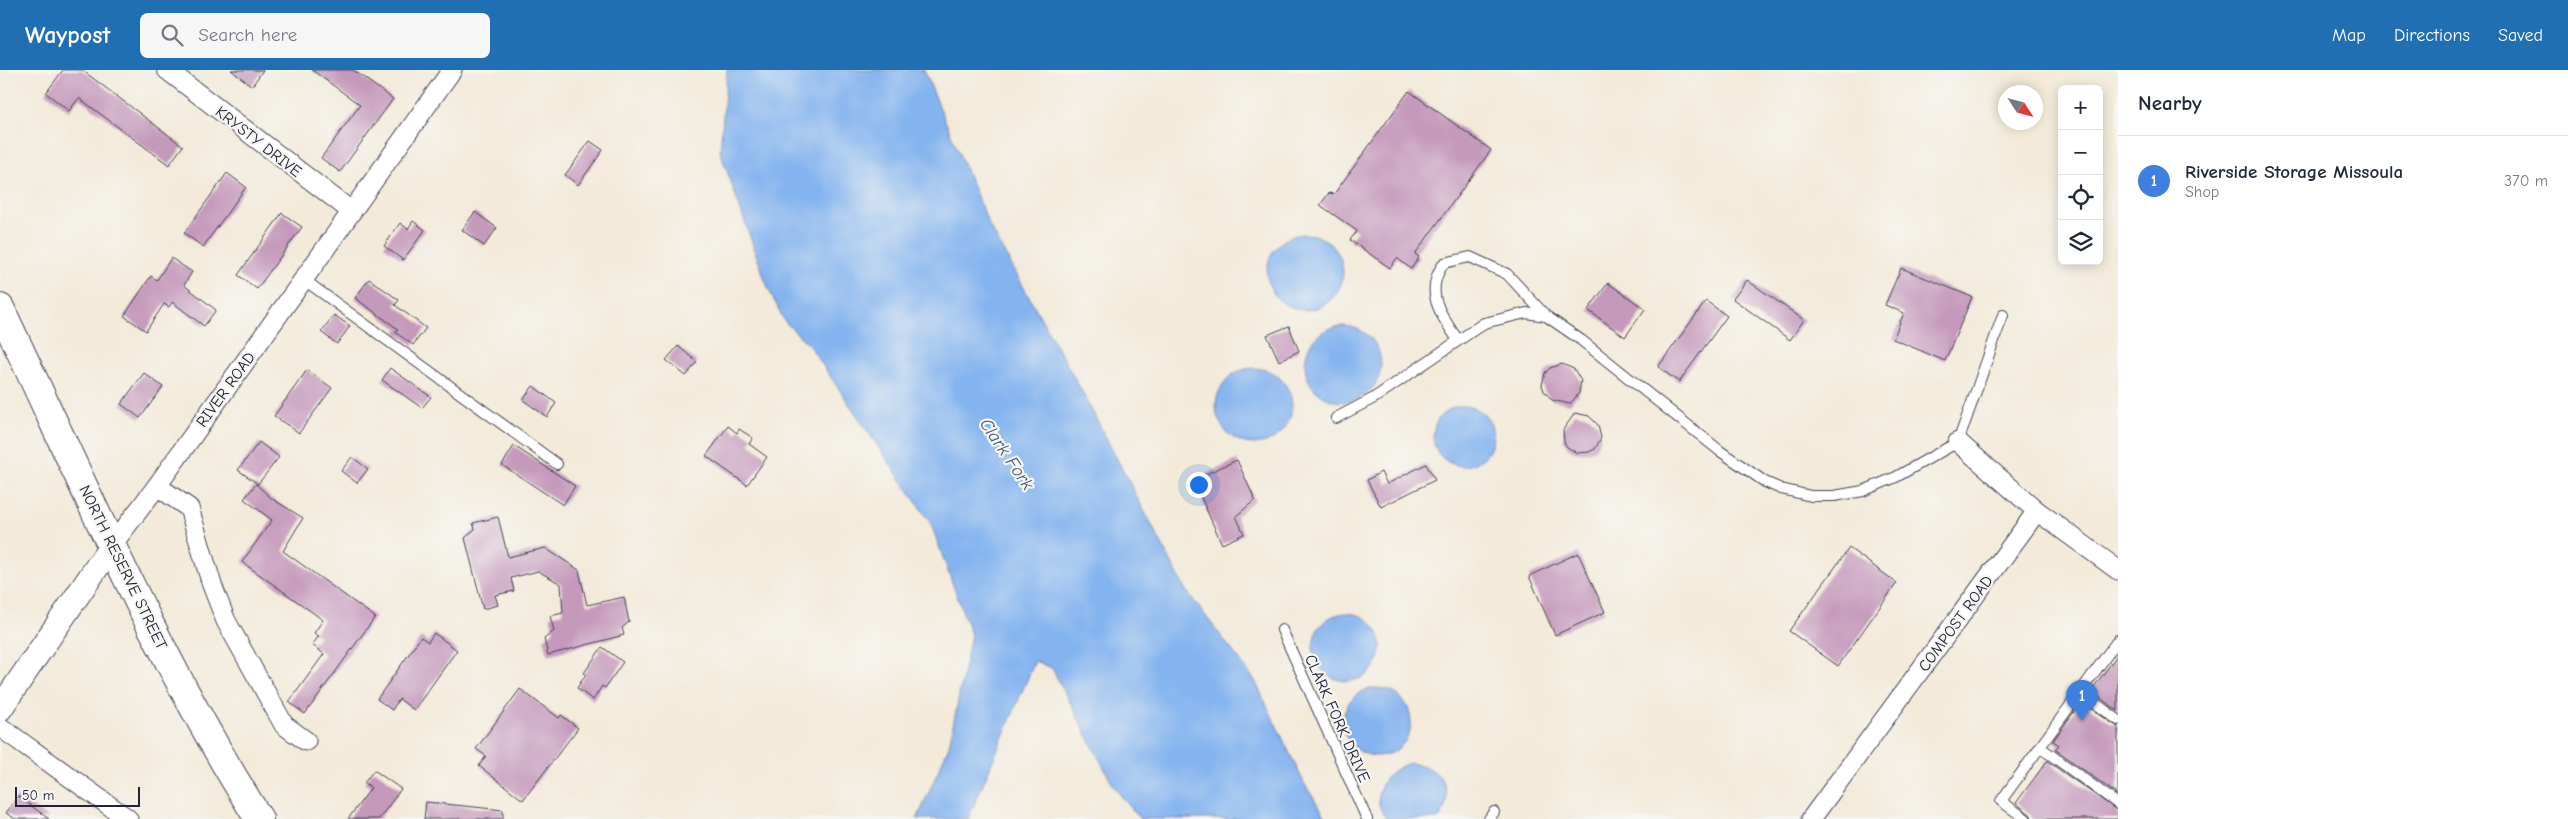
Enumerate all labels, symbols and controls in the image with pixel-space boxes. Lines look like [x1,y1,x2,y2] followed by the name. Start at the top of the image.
[140,13,490,58] search box
[25,21,110,49] text: Waypost
[158,21,186,49] icon: search
[198,24,297,46] text: Search here
[2332,25,2366,46] text: Map
[2394,25,2470,46] text: Directions
[2498,25,2543,46] text: Saved
[1998,85,2043,130] north arrow
[2058,85,2103,265] map controls
[2058,85,2103,130] button: +
[2138,91,2202,115] text: Nearby
[212,103,305,181] street label: KRYSTY DRIVE
[2058,130,2103,175] button: −
[2185,161,2403,183] text: Riverside Storage Missoula
[2151,172,2157,190] text: 1
[2504,172,2548,190] text: 370 m
[2058,175,2103,220] button: locate
[2185,183,2219,201] text: Shop
[2058,220,2103,265] button: layers
[193,349,259,431] street label: RIVER ROAD
[975,414,1038,494] water label: Clark Fork
[1186,472,1212,498] your location
[75,482,171,653] street label: NORTH RESERVE STREET
[1915,572,1997,675] street label: COMPOST ROAD
[1301,652,1374,785] street label: CLARK FORK DRIVE
[2066,680,2098,721] pin: 1
[15,784,140,807] scale bar
[22,787,54,804] text: 50 m

